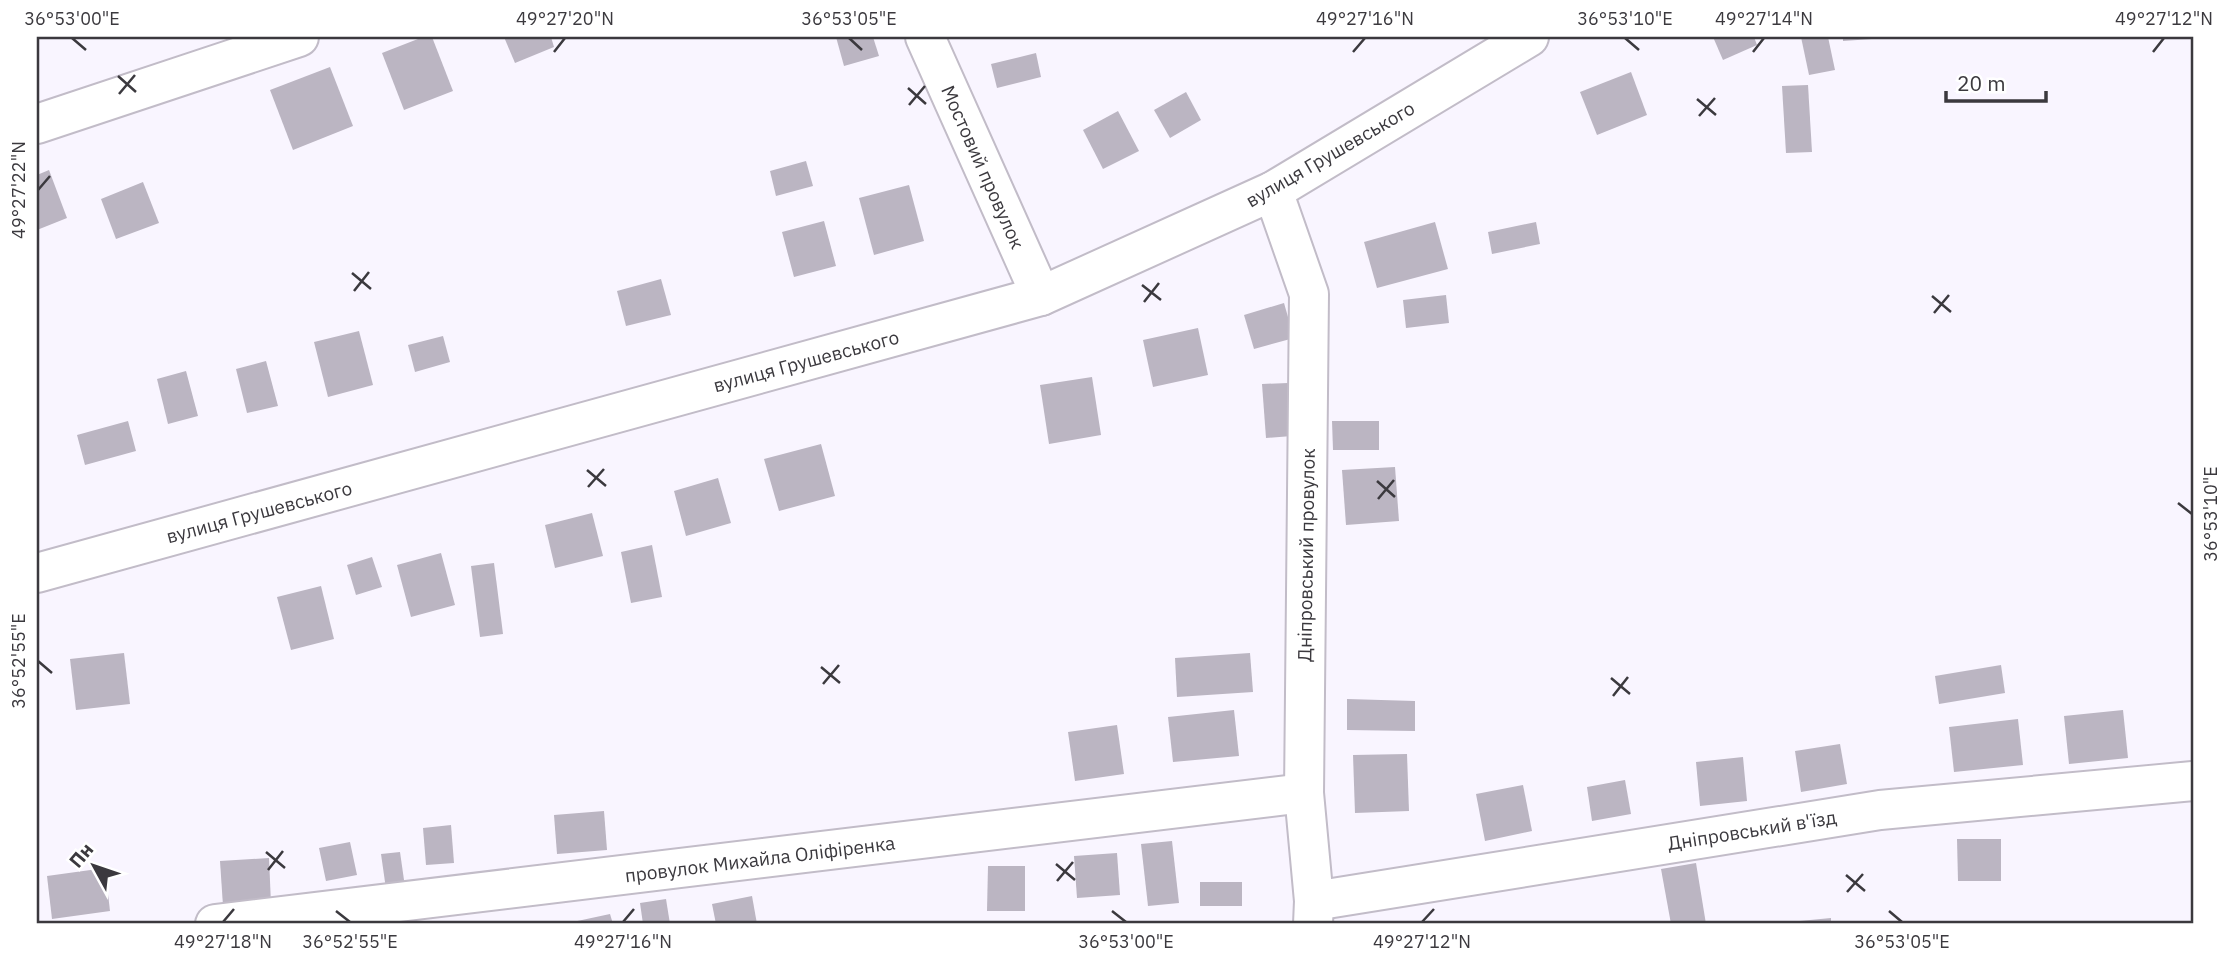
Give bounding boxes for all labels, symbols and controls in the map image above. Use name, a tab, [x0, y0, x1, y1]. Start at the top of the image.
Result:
text: 36°53'00"E	[24, 7, 120, 30]
text: 49°27'20"N	[516, 7, 614, 30]
text: 36°53'05"E	[801, 7, 897, 30]
text: 49°27'16"N	[1316, 7, 1414, 30]
text: 36°53'10"E	[1577, 7, 1673, 30]
text: 49°27'14"N	[1715, 7, 1813, 30]
text: 49°27'12"N	[2115, 7, 2213, 30]
scale bar	[1946, 60, 2046, 104]
text: 20 m	[1957, 69, 2006, 97]
street label: Мостовий провулок	[936, 81, 1030, 253]
street label: вулиця Грушевського	[1241, 96, 1419, 212]
text: 49°27'22"N	[7, 141, 30, 239]
street label: вулиця Грушевського	[711, 325, 901, 397]
street label: Дніпровський провулок	[1292, 448, 1320, 662]
text: 36°53'10"E	[2199, 466, 2222, 562]
street label: вулиця Грушевського	[164, 476, 354, 548]
text: 36°52'55"E	[7, 613, 30, 709]
street label: Дніпровський в'їзд	[1666, 805, 1838, 855]
street label: провулок Михайла Оліфіренка	[623, 831, 897, 887]
north arrow	[60, 832, 130, 902]
text: Пн	[64, 838, 98, 872]
text: 49°27'18"N	[174, 930, 272, 953]
text: 36°52'55"E	[302, 930, 398, 953]
text: 49°27'16"N	[574, 930, 672, 953]
text: 36°53'00"E	[1078, 930, 1174, 953]
text: 49°27'12"N	[1373, 930, 1471, 953]
text: 36°53'05"E	[1854, 930, 1950, 953]

